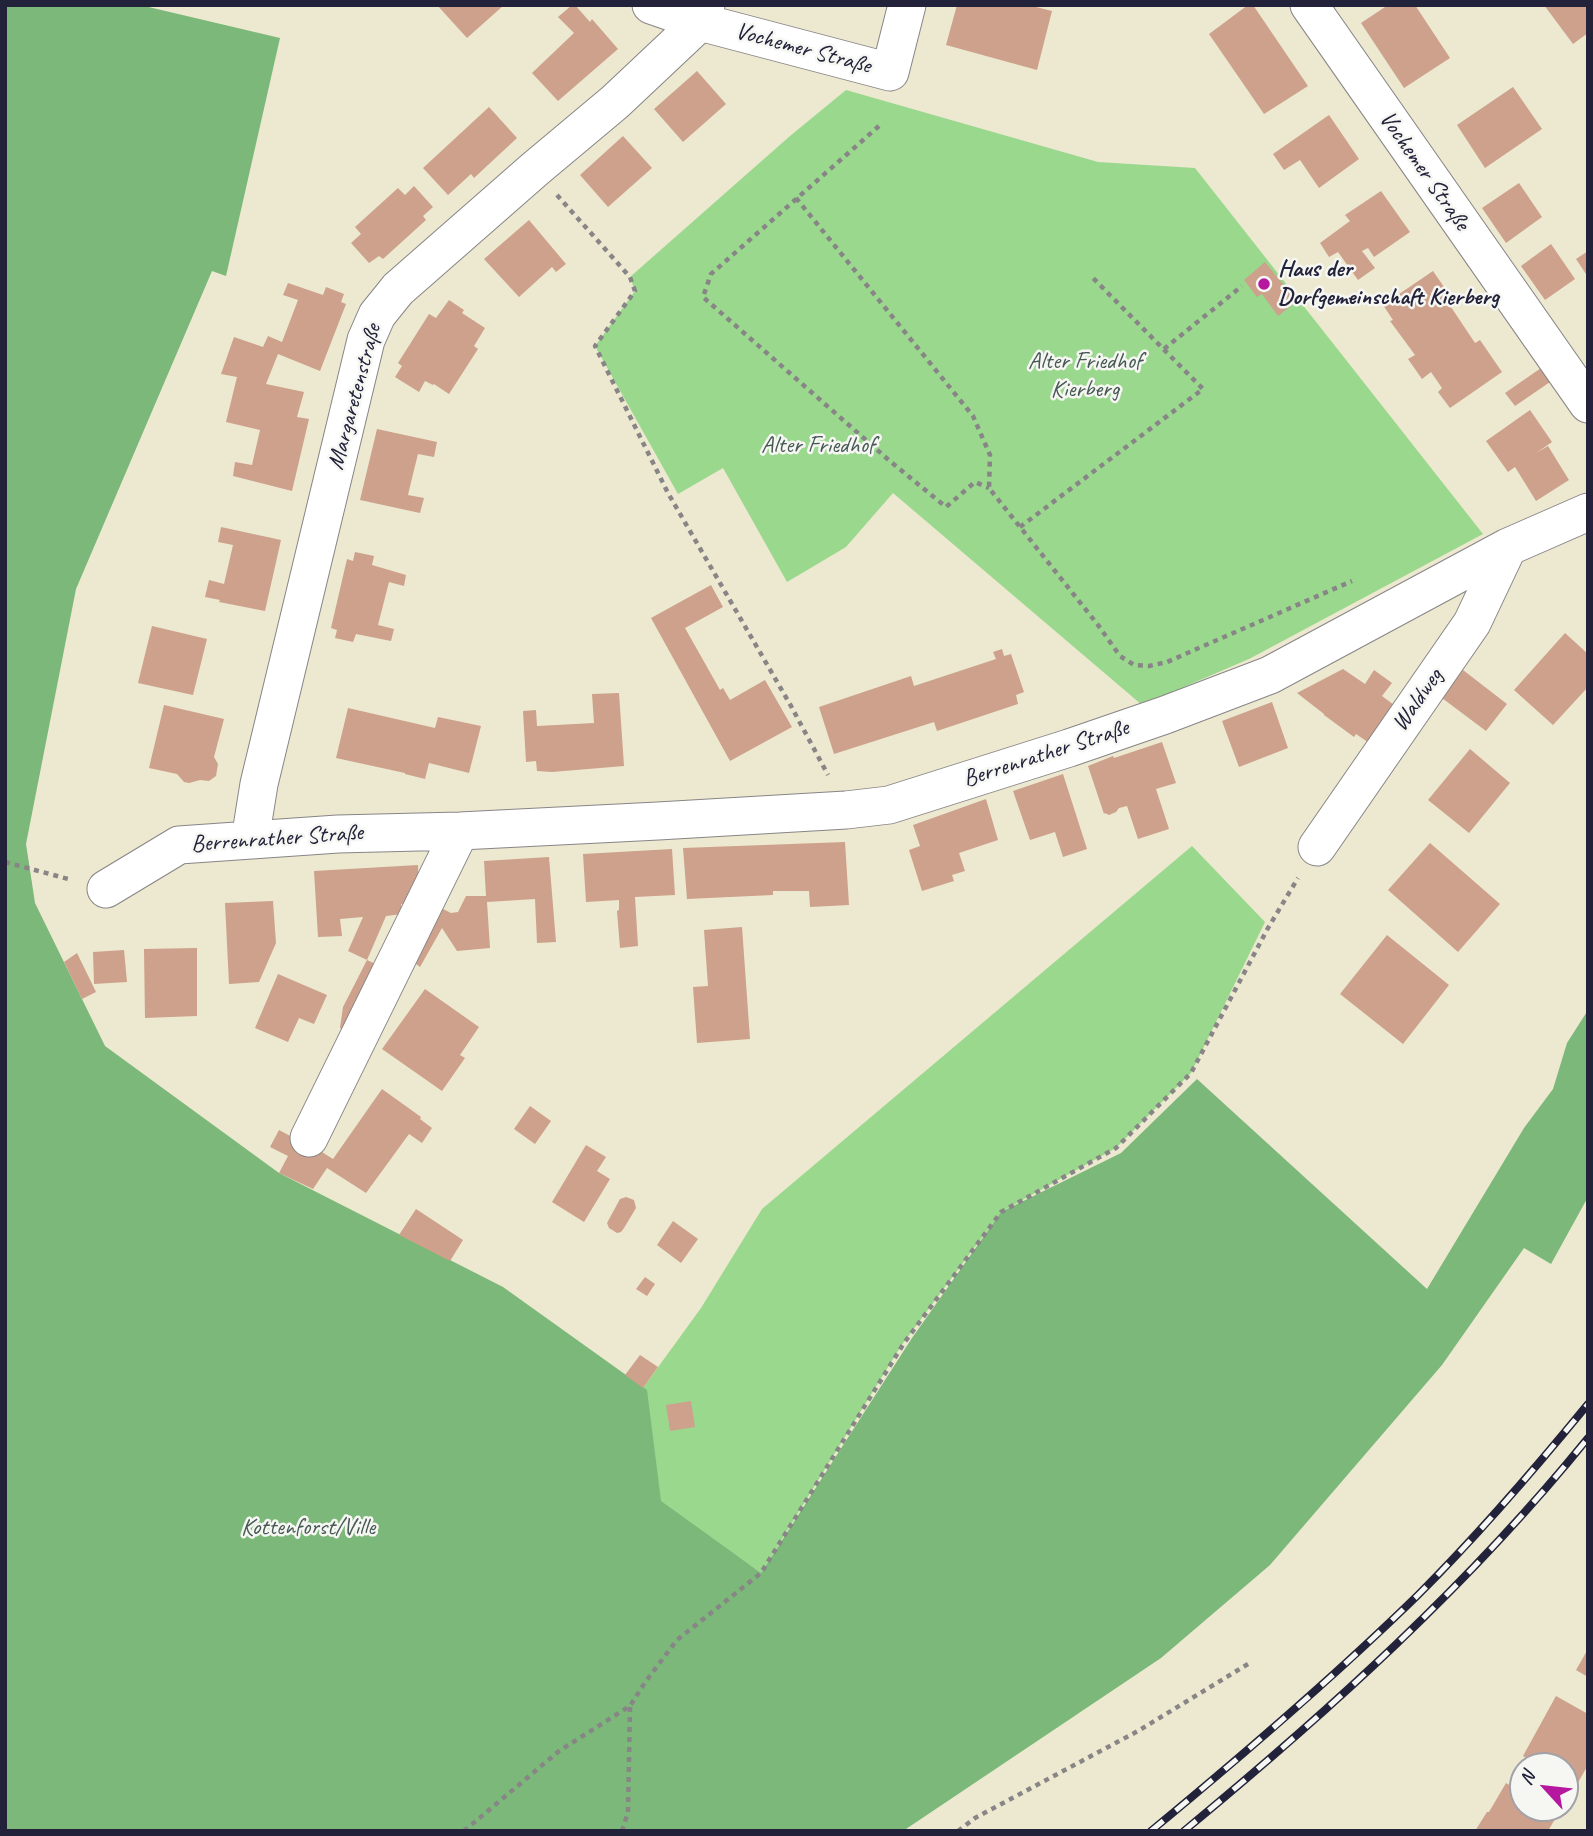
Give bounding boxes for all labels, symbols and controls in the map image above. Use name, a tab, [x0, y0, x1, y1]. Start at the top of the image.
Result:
street label: Vochemer Straße	[732, 17, 874, 81]
street label: Vochemer Straße	[1372, 106, 1476, 236]
place label: Haus der Dorfgemeinschaft Kierberg	[1278, 256, 1499, 312]
marker: Haus der Dorfgemeinschaft Kierberg	[1256, 276, 1272, 292]
street label: Margaretenstraße	[322, 321, 388, 473]
park label: Alter Friedhof Kierberg	[1028, 348, 1142, 404]
park label: Alter Friedhof	[761, 432, 875, 460]
street label: Waldweg	[1386, 663, 1450, 737]
street label: Berrenrather Straße	[960, 714, 1132, 794]
street label: Berrenrather Straße	[190, 819, 364, 859]
park label: Kottenforst/Ville	[241, 1514, 375, 1542]
north arrow	[1509, 1752, 1579, 1822]
text: N	[1514, 1768, 1540, 1789]

